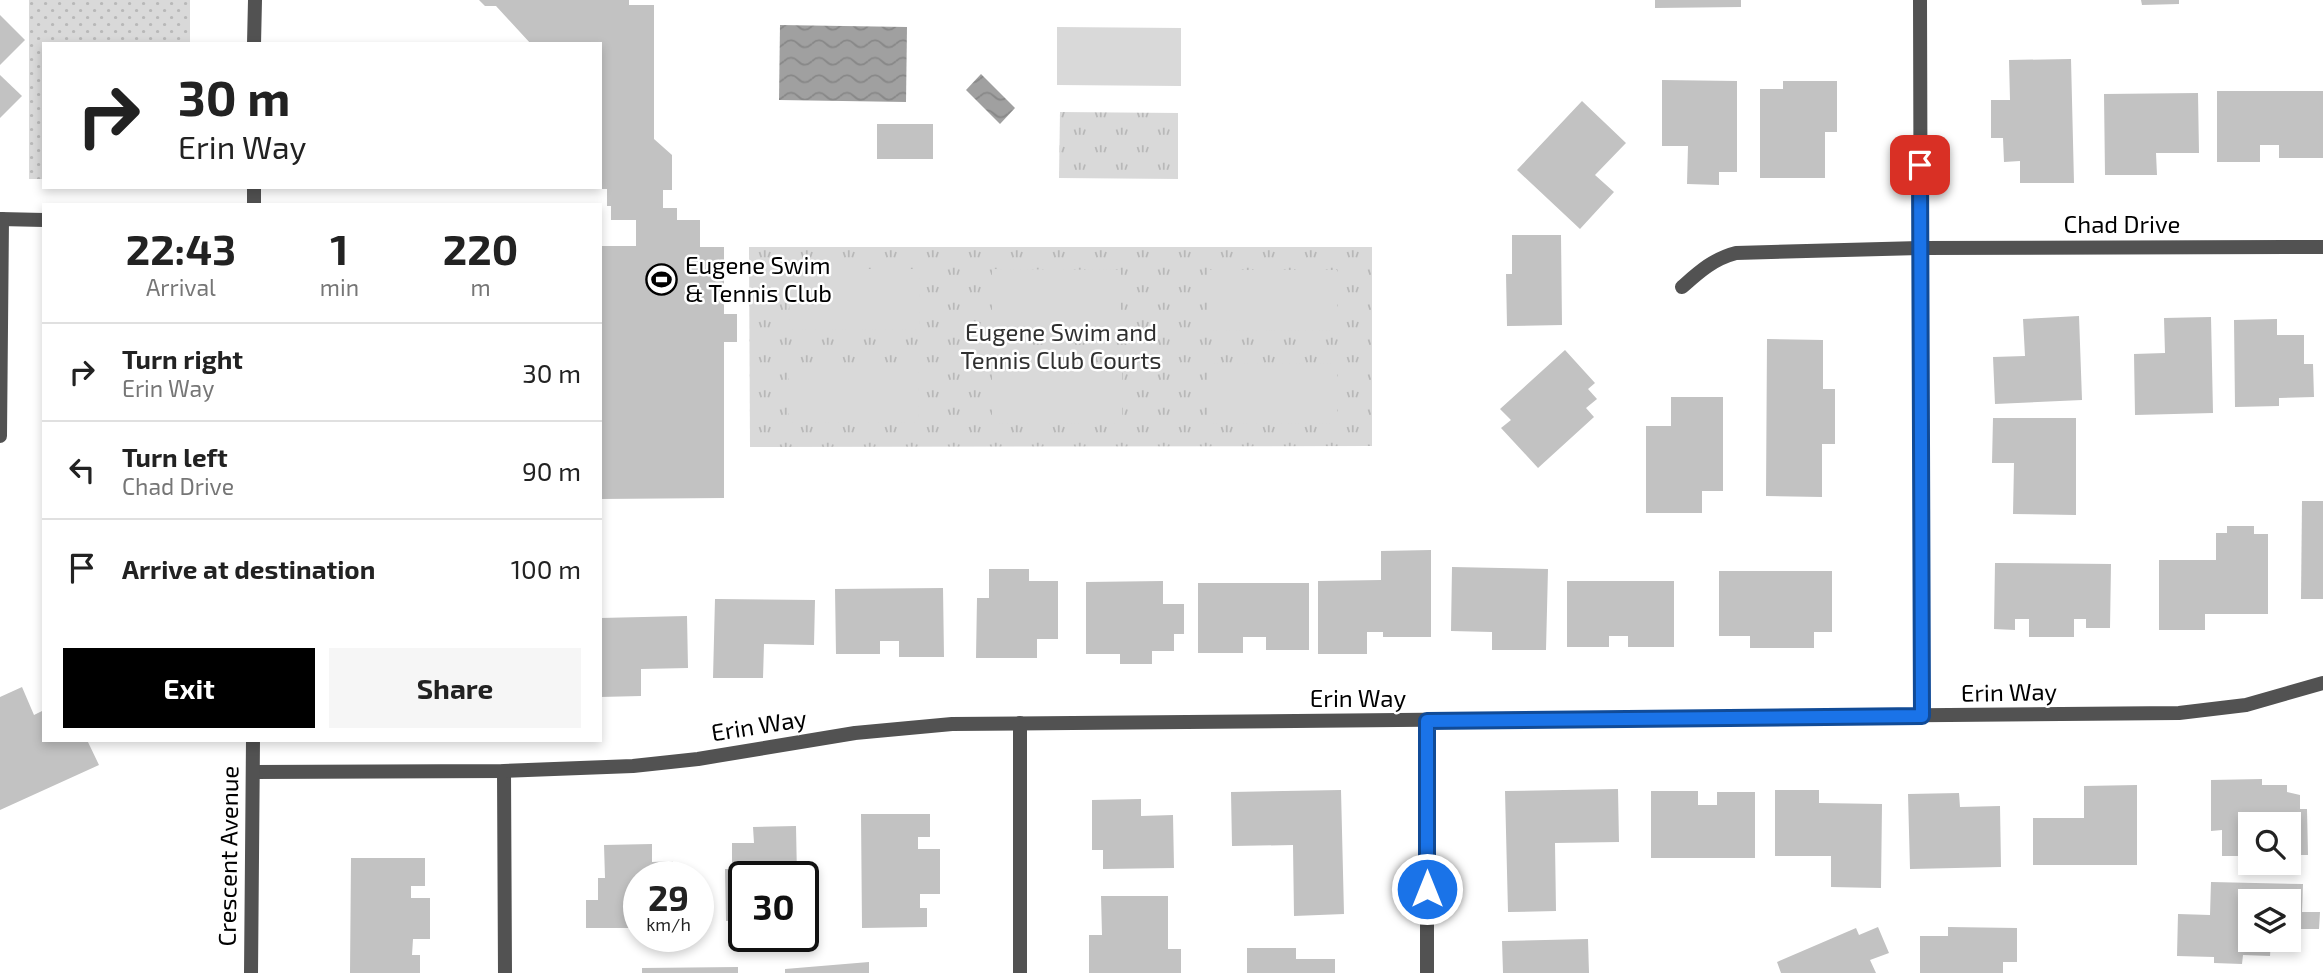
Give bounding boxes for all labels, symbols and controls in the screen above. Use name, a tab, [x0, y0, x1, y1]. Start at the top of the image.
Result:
text: 30 m	[178, 67, 290, 126]
icon: right	[63, 70, 154, 161]
text: Erin Way	[178, 127, 306, 165]
pin	[1890, 135, 1950, 195]
icon: arrive	[1901, 146, 1939, 184]
street label: Chad Drive	[2064, 209, 2180, 238]
text: 22:43	[126, 223, 236, 273]
text: 1	[330, 223, 348, 273]
text: 220	[443, 223, 518, 273]
place label: Eugene Swim & Tennis Club	[685, 250, 832, 307]
sports icon: Eugene Swim & Tennis Club	[645, 263, 679, 297]
text: Arrival	[146, 273, 216, 301]
text: min	[320, 273, 359, 301]
text: m	[470, 273, 491, 301]
park label: Eugene Swim and Tennis Club Courts	[961, 317, 1162, 374]
text: Turn right	[122, 343, 243, 374]
icon: right	[63, 353, 101, 391]
text: 30 m	[522, 357, 581, 388]
text: Erin Way	[122, 374, 214, 402]
text: Turn left	[122, 441, 228, 472]
icon: left	[63, 451, 101, 489]
text: 90 m	[522, 455, 581, 486]
text: Chad Drive	[122, 472, 234, 500]
icon: arrive	[63, 549, 101, 587]
text: Arrive at destination	[122, 553, 375, 584]
text: 100 m	[511, 553, 581, 584]
button: Exit	[63, 648, 315, 728]
button: Share	[329, 648, 581, 728]
street label: Erin Way	[1961, 676, 2058, 707]
street label: Erin Way	[1310, 683, 1406, 712]
street label: Erin Way	[709, 703, 809, 746]
street label: Crescent Avenue	[211, 765, 244, 947]
map controls	[2238, 812, 2301, 952]
button: search	[2238, 812, 2301, 875]
position arrow	[1390, 852, 1464, 926]
speed limit sign: 30	[728, 861, 819, 952]
text: 29	[648, 876, 689, 918]
button: layers	[2238, 889, 2301, 952]
text: km/h	[646, 913, 691, 935]

